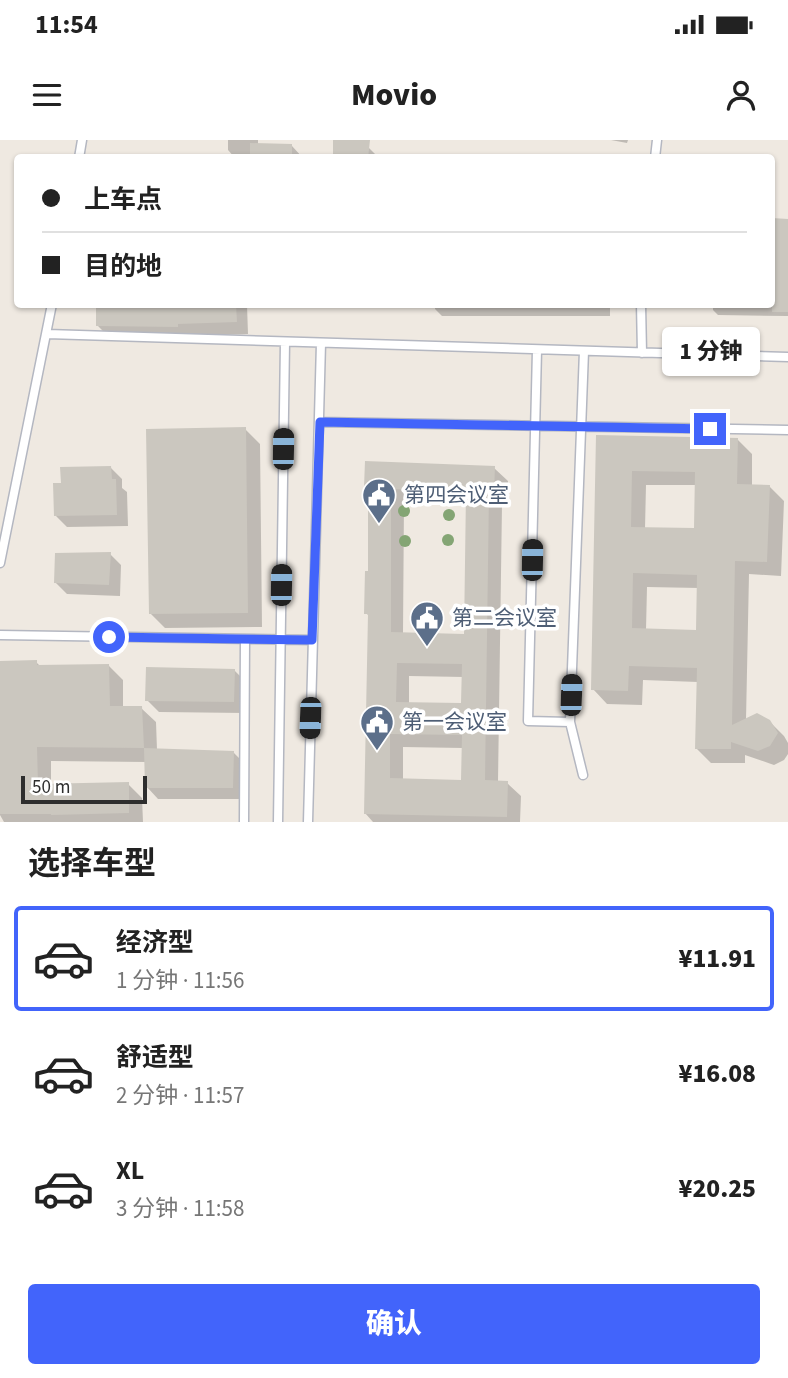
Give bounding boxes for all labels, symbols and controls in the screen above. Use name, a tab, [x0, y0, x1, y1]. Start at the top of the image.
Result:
text: 11:54	[35, 6, 98, 43]
text: Movio	[351, 72, 437, 118]
icon: menu	[28, 76, 66, 114]
icon: person	[722, 76, 760, 114]
text: 上车点	[84, 181, 162, 218]
text: 目的地	[84, 248, 162, 285]
callout: 1 分钟	[661, 328, 759, 376]
text: 1 分钟	[680, 335, 742, 368]
route end	[694, 413, 726, 445]
car	[273, 428, 294, 470]
public building icon: 第四会议室	[360, 476, 398, 525]
place label: 第四会议室	[404, 480, 509, 510]
car	[522, 539, 543, 581]
car	[271, 564, 292, 606]
public building icon: 第二会议室	[408, 599, 446, 648]
place label: 第二会议室	[452, 603, 557, 633]
route start	[93, 621, 125, 653]
car	[560, 674, 583, 716]
car	[299, 697, 322, 739]
public building icon: 第一会议室	[358, 703, 396, 752]
place label: 第一会议室	[402, 707, 507, 737]
scale bar	[21, 772, 147, 804]
text: 50 m	[32, 774, 70, 801]
text: 选择车型	[28, 841, 156, 887]
text: 经济型	[116, 924, 194, 961]
icon: car	[32, 927, 95, 990]
text: ¥11.91	[679, 940, 756, 977]
text: 1 分钟 · 11:56	[116, 964, 244, 997]
text: 舒适型	[116, 1039, 194, 1076]
icon: car	[32, 1042, 95, 1105]
text: ¥16.08	[679, 1055, 756, 1092]
text: 2 分钟 · 11:57	[116, 1079, 244, 1112]
text: XL	[116, 1152, 144, 1189]
icon: car	[32, 1157, 95, 1220]
text: ¥20.25	[679, 1170, 756, 1207]
text: 3 分钟 · 11:58	[116, 1192, 244, 1225]
button: 确认	[28, 1284, 760, 1364]

